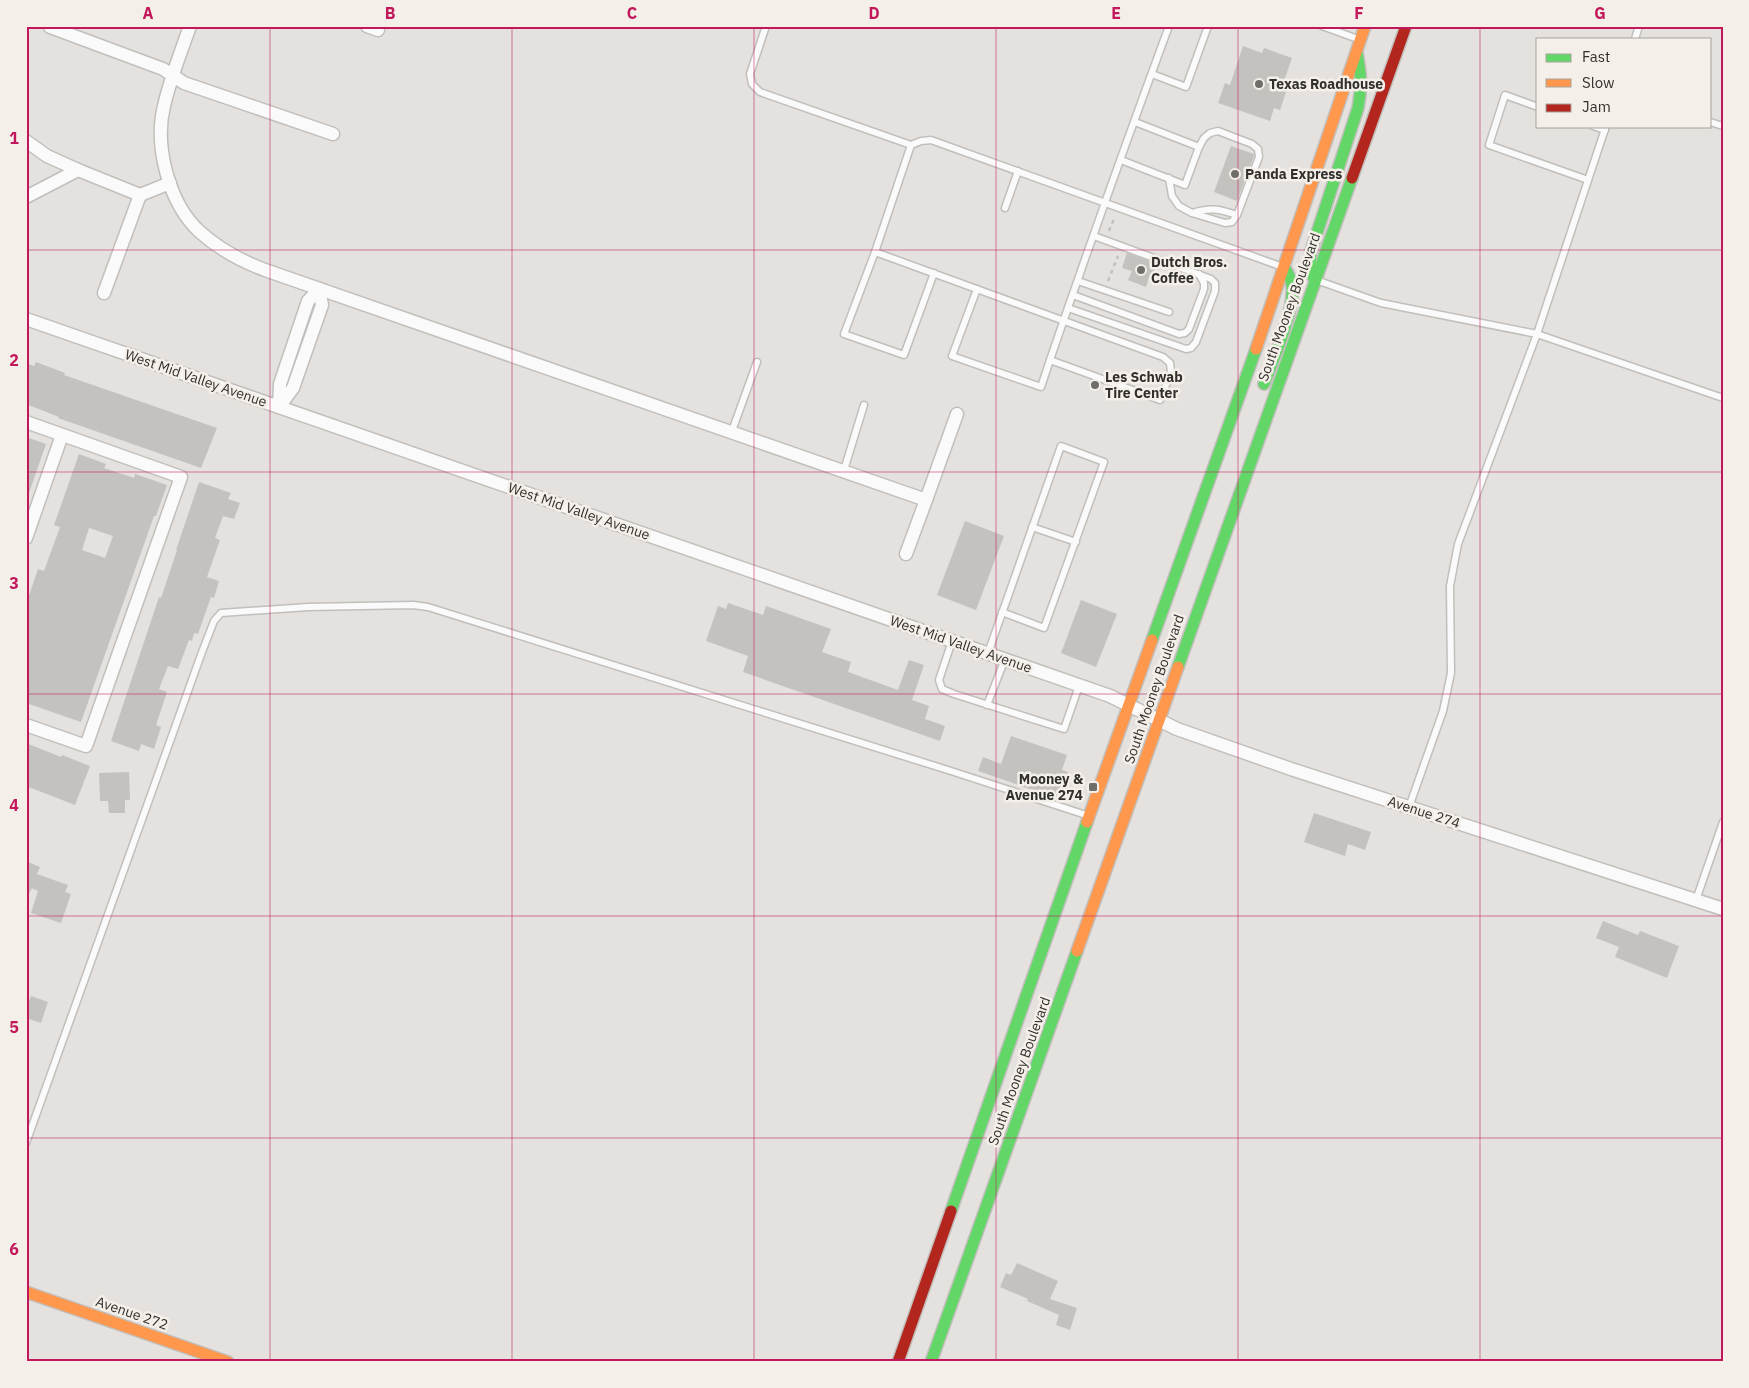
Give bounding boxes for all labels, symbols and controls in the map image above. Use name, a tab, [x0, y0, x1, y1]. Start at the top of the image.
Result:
text: A	[143, 3, 154, 23]
text: B	[385, 3, 396, 23]
text: C	[627, 3, 637, 23]
text: D	[868, 3, 880, 23]
text: E	[1111, 3, 1121, 23]
text: F	[1354, 3, 1364, 23]
text: G	[1594, 3, 1606, 23]
legend	[1536, 38, 1712, 128]
text: Fast	[1582, 47, 1610, 66]
text: Slow	[1582, 73, 1615, 92]
place label: Texas Roadhouse	[1269, 75, 1383, 93]
marker: Texas Roadhouse	[1253, 78, 1265, 90]
text: Jam	[1582, 97, 1611, 116]
text: 1	[9, 128, 19, 148]
place label: Panda Express	[1245, 165, 1342, 183]
marker: Panda Express	[1229, 168, 1241, 180]
street label: South Mooney Boulevard	[1254, 230, 1324, 384]
place label: Dutch Bros. Coffee	[1151, 253, 1227, 287]
marker: Dutch Bros. Coffee	[1135, 264, 1147, 276]
street label: West Mid Valley Avenue	[123, 345, 270, 411]
text: 2	[9, 350, 19, 370]
place label: Les Schwab Tire Center	[1105, 368, 1183, 402]
marker: Les Schwab Tire Center	[1089, 379, 1101, 391]
street label: West Mid Valley Avenue	[506, 478, 653, 544]
text: 3	[9, 573, 19, 593]
street label: West Mid Valley Avenue	[888, 611, 1035, 677]
street label: South Mooney Boulevard	[1120, 612, 1188, 766]
place label: Mooney & Avenue 274	[1005, 770, 1084, 804]
marker: Mooney & Avenue 274	[1087, 781, 1099, 793]
street label: Avenue 274	[1385, 792, 1463, 832]
text: 4	[9, 795, 19, 815]
street label: South Mooney Boulevard	[984, 994, 1054, 1148]
text: 5	[9, 1017, 19, 1037]
text: 6	[9, 1239, 19, 1259]
street label: Avenue 272	[93, 1292, 171, 1334]

